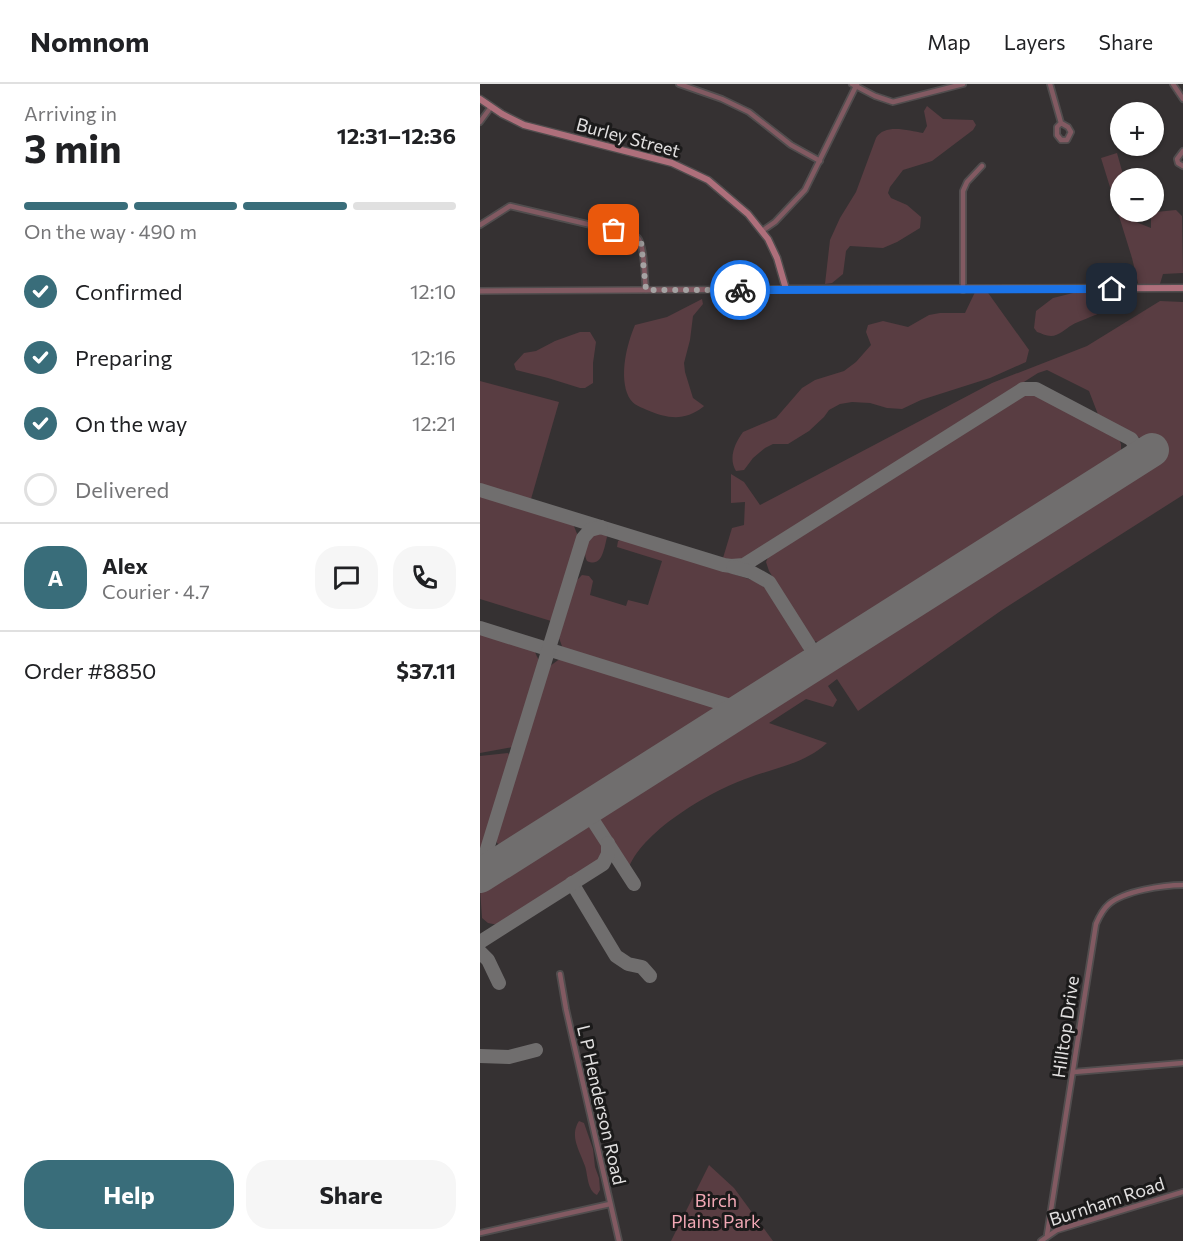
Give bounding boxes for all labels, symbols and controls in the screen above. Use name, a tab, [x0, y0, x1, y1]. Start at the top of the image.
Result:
text: Nomnom	[30, 24, 150, 58]
text: Map	[927, 29, 971, 54]
text: Layers	[1004, 29, 1066, 54]
text: Share	[1099, 29, 1153, 54]
text: Arriving in	[24, 101, 117, 125]
map controls	[1110, 102, 1164, 222]
button: +	[1110, 102, 1164, 156]
street label: Burley Street	[574, 113, 682, 161]
text: 12:31–12:36	[337, 122, 456, 149]
text: 3 min	[24, 123, 122, 171]
button: −	[1110, 168, 1164, 222]
pin	[588, 204, 639, 255]
icon: bag	[597, 213, 630, 246]
text: On the way · 490 m	[24, 219, 197, 243]
courier	[710, 260, 770, 320]
pin	[1086, 263, 1137, 314]
icon: home	[1095, 272, 1128, 305]
icon: bike	[724, 274, 757, 307]
icon: check	[24, 275, 57, 308]
text: Confirmed	[75, 278, 182, 305]
text: 12:10	[410, 279, 456, 303]
icon: check	[24, 341, 57, 374]
text: Preparing	[75, 344, 172, 371]
text: 12:16	[411, 345, 456, 369]
icon: check	[24, 407, 57, 440]
text: On the way	[75, 410, 187, 437]
text: 12:21	[412, 411, 456, 435]
text: Delivered	[75, 476, 169, 503]
button: chat	[315, 546, 378, 609]
button: phone	[393, 546, 456, 609]
text: Alex	[102, 552, 148, 579]
text: A	[48, 564, 63, 591]
text: Courier · 4.7	[102, 579, 210, 603]
text: Order #8850	[24, 657, 156, 684]
text: $37.11	[396, 657, 456, 684]
street label: Hilltop Drive	[1047, 974, 1083, 1079]
street label: L P Henderson Road	[573, 1023, 631, 1187]
button: Help	[24, 1160, 234, 1229]
button: Share	[246, 1160, 456, 1229]
street label: Burnham Road	[1046, 1172, 1167, 1230]
park label: Birch Plains Park	[671, 1189, 761, 1232]

